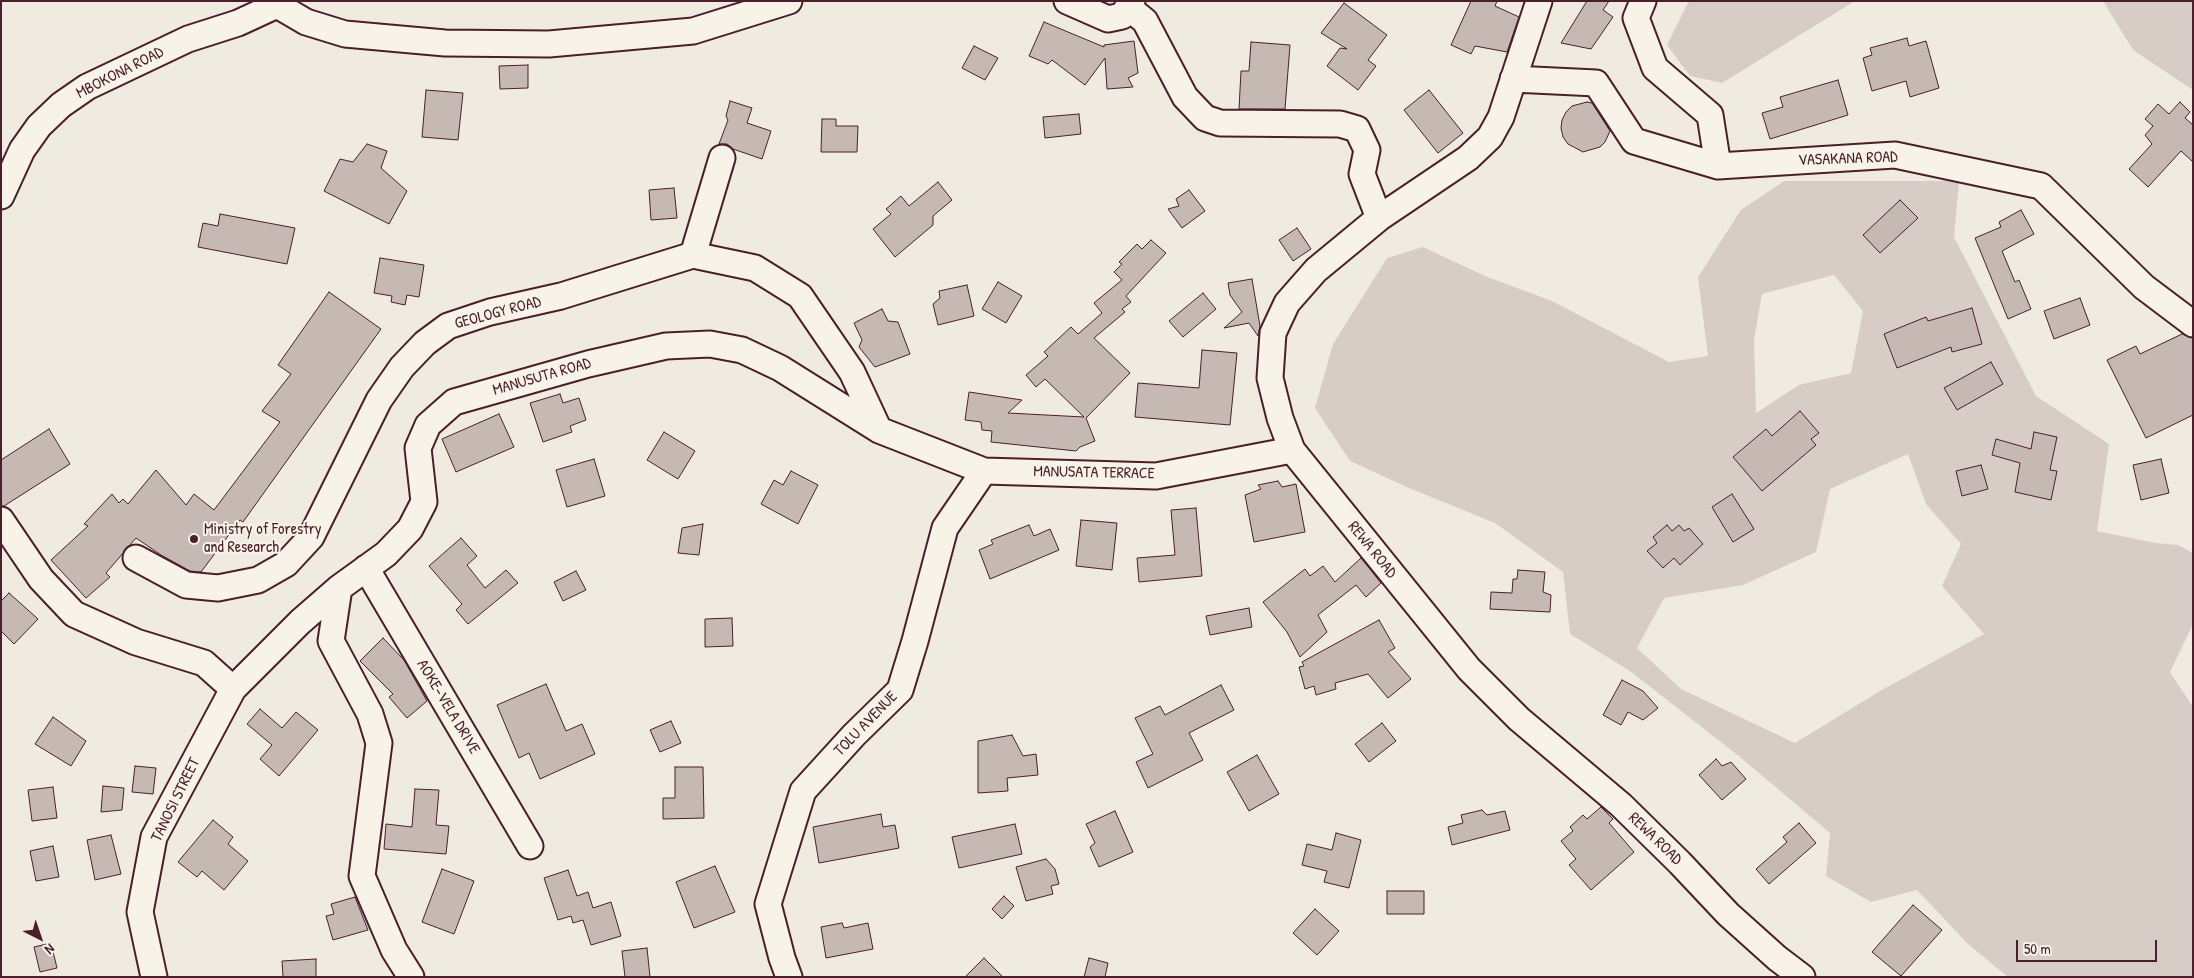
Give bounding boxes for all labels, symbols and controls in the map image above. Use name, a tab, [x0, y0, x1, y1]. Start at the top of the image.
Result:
street label: MBOKONA ROAD	[73, 43, 167, 103]
street label: VASAKANA ROAD	[1798, 148, 1898, 170]
street label: GEOLOGY ROAD	[453, 292, 543, 334]
street label: MANUSUTA ROAD	[491, 354, 593, 400]
street label: MANUSATA TERRACE	[1033, 462, 1155, 484]
street label: REWA ROAD	[1343, 518, 1401, 582]
place label: Ministry of Forestry and Research	[204, 520, 322, 558]
marker: Ministry of Forestry and Research	[188, 533, 200, 545]
street label: AOKE-VELA DRIVE	[412, 656, 484, 758]
street label: TOLU AVENUE	[830, 687, 902, 761]
street label: TANOSI STREET	[147, 755, 205, 845]
street label: REWA ROAD	[1624, 809, 1686, 869]
north arrow	[15, 913, 65, 963]
scale bar	[2019, 930, 2160, 962]
text: 50 m	[2024, 938, 2051, 959]
text: N	[41, 940, 59, 959]

